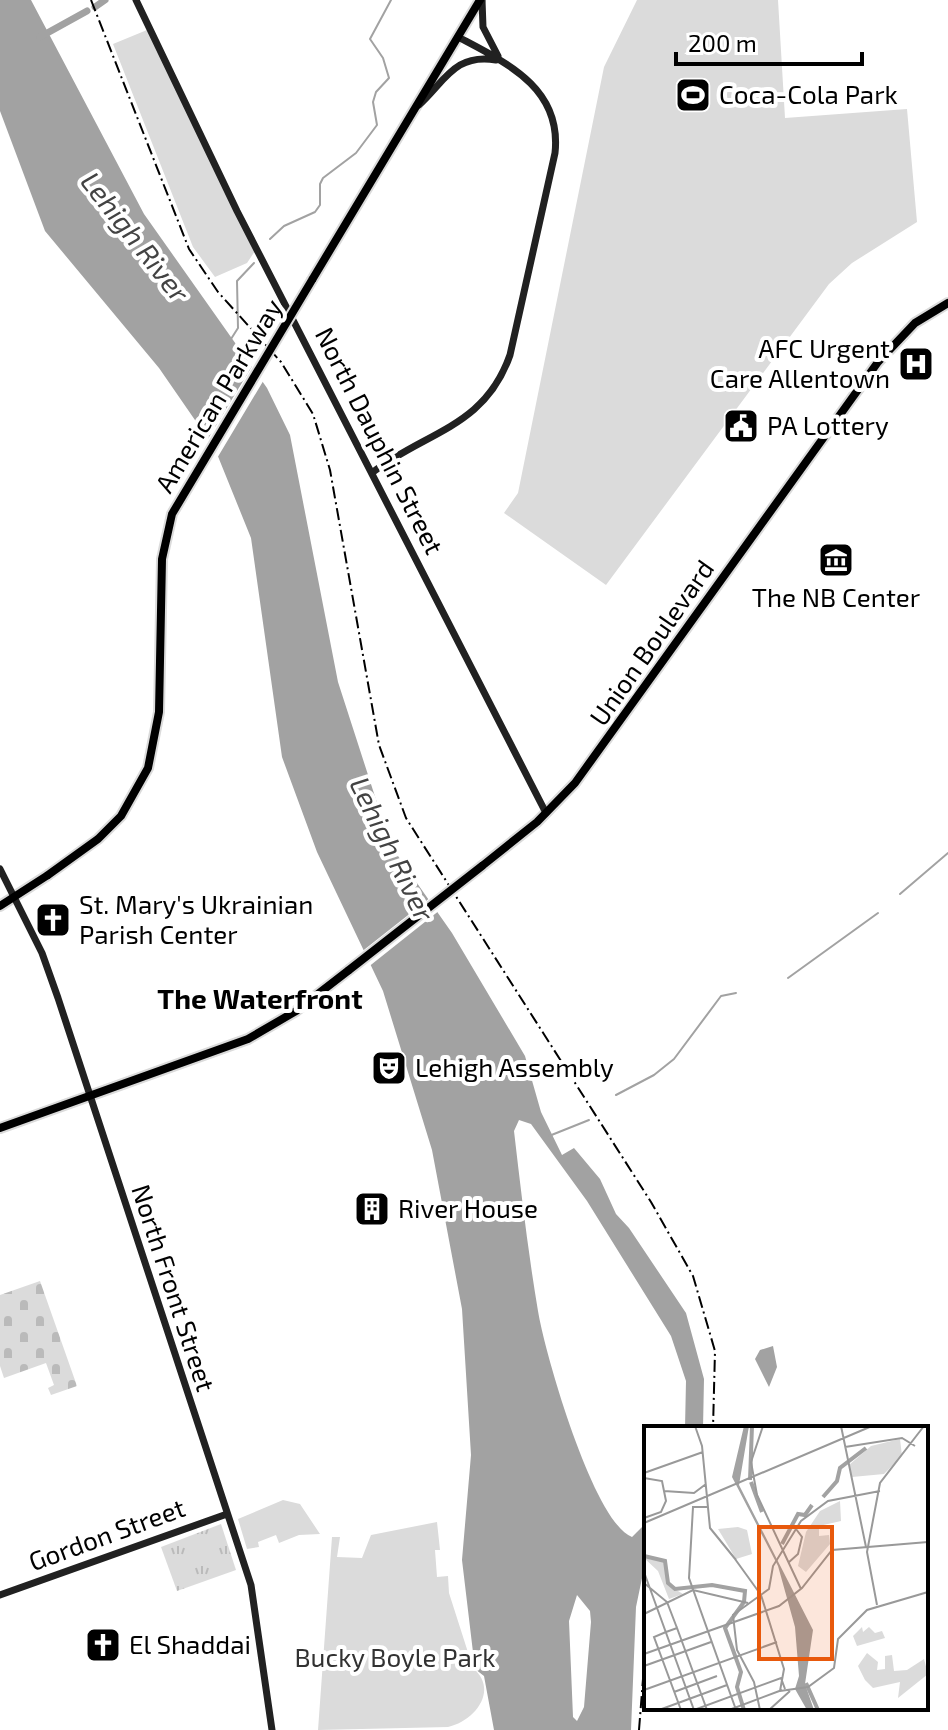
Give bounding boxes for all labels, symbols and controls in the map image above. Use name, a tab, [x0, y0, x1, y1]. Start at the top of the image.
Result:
scale bar	[676, 16, 862, 66]
text: 200 m	[688, 28, 757, 57]
sports icon: Coca-Cola Park	[674, 76, 712, 114]
place label: Coca-Cola Park	[719, 78, 898, 109]
water label: Lehigh River	[74, 164, 198, 309]
street label: American Parkway	[148, 293, 288, 498]
street label: North Dauphin Street	[310, 322, 451, 559]
place label: AFC Urgent Care Allentown	[710, 332, 890, 393]
hospital icon: AFC Urgent Care Allentown	[897, 345, 935, 383]
public building icon: PA Lottery	[722, 407, 760, 445]
place label: PA Lottery	[767, 409, 889, 440]
museum icon: The NB Center	[817, 541, 855, 579]
street label: Union Boulevard	[582, 553, 719, 731]
place label: The NB Center	[752, 581, 920, 612]
water label: Lehigh River	[343, 771, 443, 927]
place label: St. Mary's Ukrainian Parish Center	[79, 888, 313, 949]
church icon: St. Mary's Ukrainian Parish Center	[34, 901, 72, 939]
district label: The Waterfront	[157, 981, 363, 1015]
theatre icon: Lehigh Assembly	[370, 1049, 408, 1087]
place label: Lehigh Assembly	[415, 1051, 614, 1082]
street label: North Front Street	[126, 1180, 223, 1395]
building icon: River House	[353, 1190, 391, 1228]
place label: River House	[398, 1192, 538, 1223]
inset map	[644, 1426, 928, 1710]
street label: Gordon Street	[24, 1491, 189, 1576]
church icon: El Shaddai	[84, 1626, 122, 1664]
place label: El Shaddai	[129, 1628, 251, 1659]
park label: Bucky Boyle Park	[294, 1641, 496, 1672]

